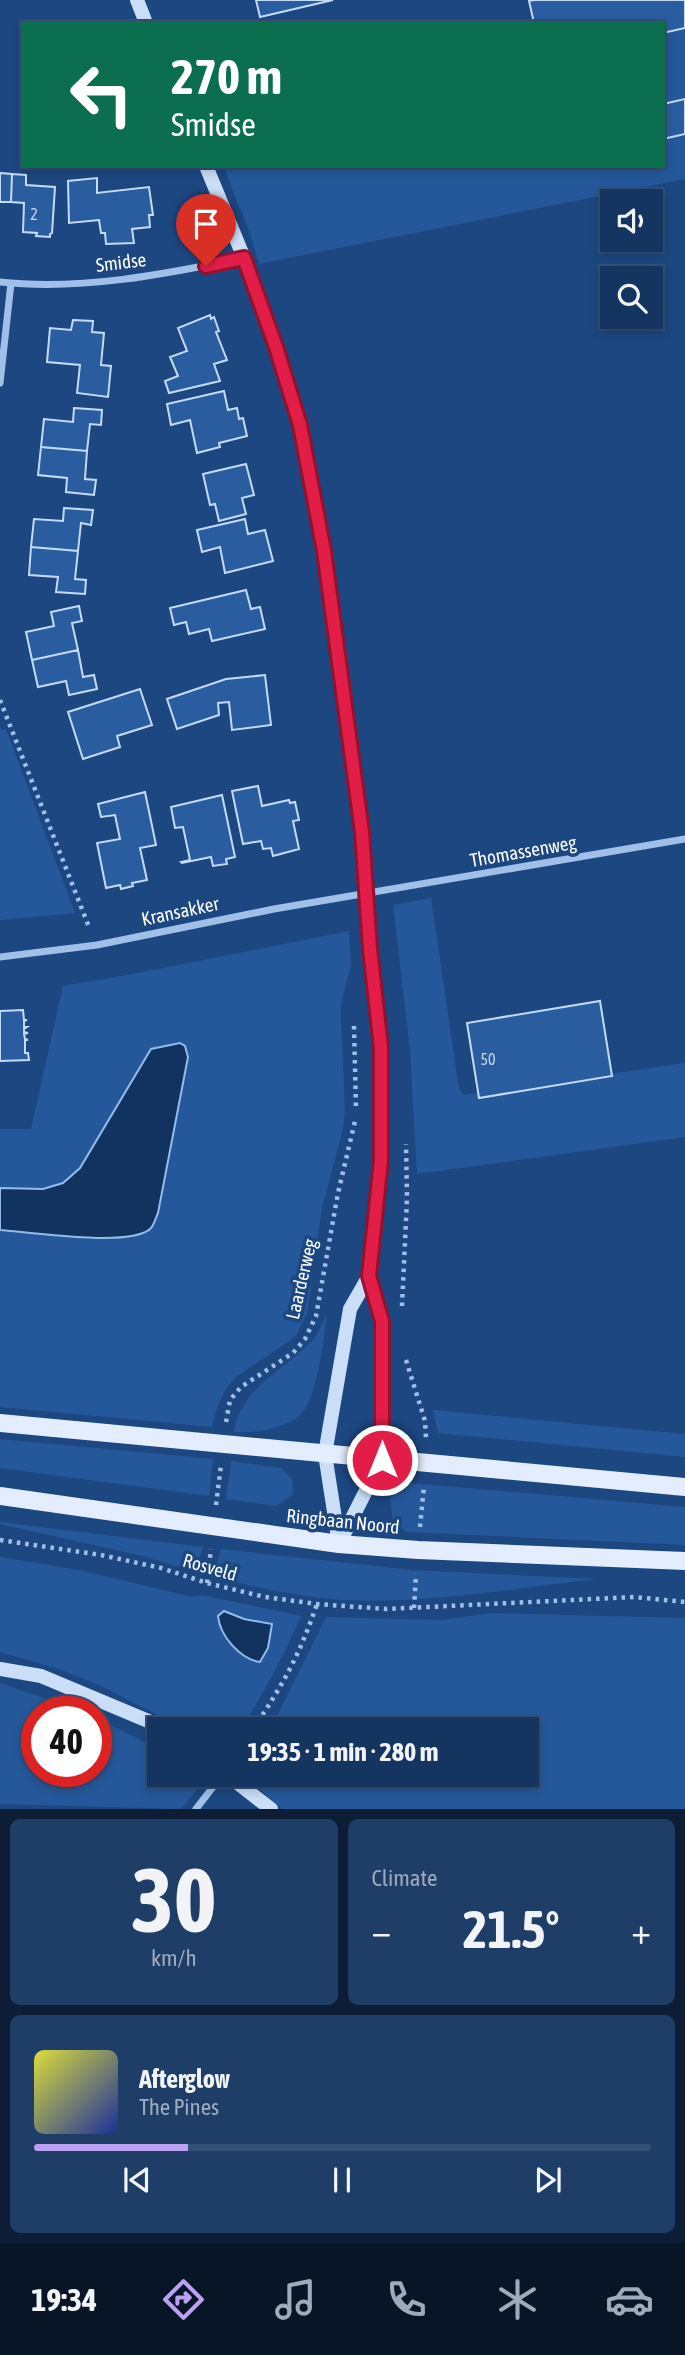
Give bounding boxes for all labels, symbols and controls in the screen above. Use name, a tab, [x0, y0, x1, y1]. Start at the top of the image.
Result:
text: 270 m	[171, 48, 282, 104]
icon: left	[56, 49, 147, 140]
text: Smidse	[171, 106, 256, 143]
map controls	[600, 189, 663, 329]
button: sound	[600, 189, 663, 252]
pin	[176, 194, 236, 266]
house number: 2	[30, 205, 38, 223]
icon: arrive	[187, 205, 225, 243]
street label: Smidse	[95, 248, 147, 276]
button: search	[600, 266, 663, 329]
street label: Thomassenweg	[468, 831, 579, 871]
street label: Kransakker	[139, 892, 221, 930]
house number: 50	[480, 1050, 496, 1068]
street label: Laarderweg	[281, 1236, 321, 1321]
position arrow	[345, 1423, 419, 1497]
street label: Ringbaan Noord	[285, 1504, 401, 1538]
street label: Rosveld	[180, 1549, 240, 1585]
speed limit sign: 40	[21, 1696, 112, 1787]
text: 19:35 · 1 min · 280 m	[248, 1737, 438, 1767]
text: 30	[131, 1847, 217, 1951]
text: Climate	[372, 1865, 437, 1891]
text: 21.5°	[463, 1899, 560, 1959]
text: −	[372, 1909, 391, 1952]
text: +	[631, 1909, 651, 1952]
text: km/h	[151, 1945, 197, 1971]
text: Afterglow	[139, 2064, 230, 2094]
text: The Pines	[139, 2094, 219, 2120]
icon: previous	[118, 2161, 156, 2199]
icon: pause	[323, 2161, 361, 2199]
icon: next	[529, 2161, 567, 2199]
icon: directions	[159, 2275, 208, 2324]
icon: music	[271, 2275, 320, 2324]
icon: phone	[382, 2275, 431, 2324]
icon: climate	[493, 2275, 542, 2324]
icon: car	[605, 2275, 654, 2324]
text: 19:34	[31, 2281, 97, 2318]

